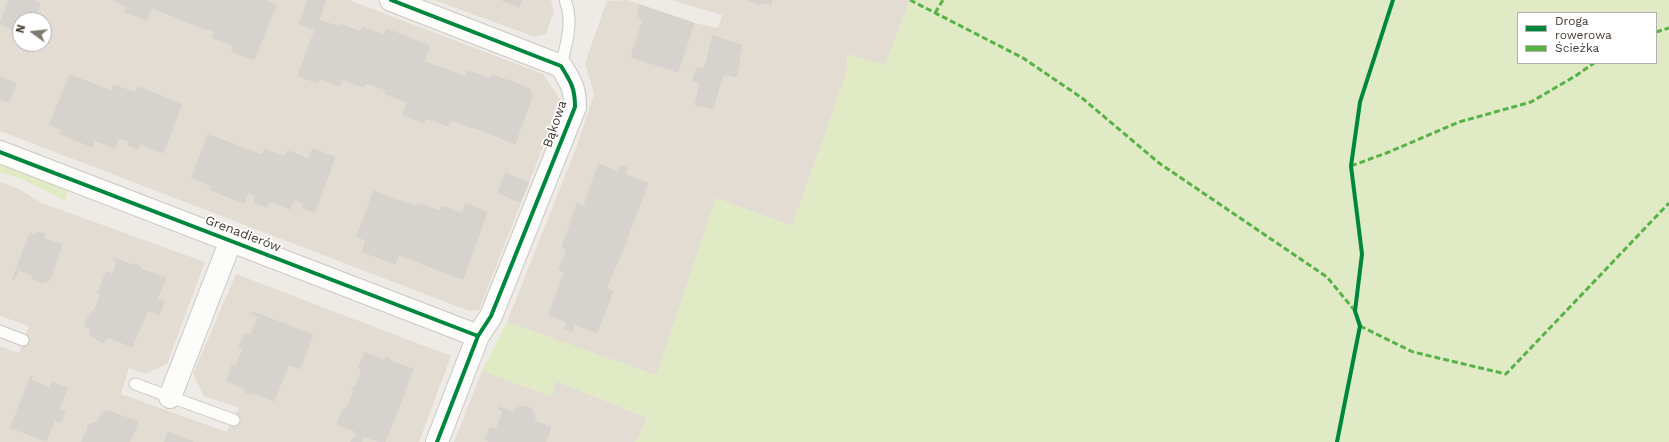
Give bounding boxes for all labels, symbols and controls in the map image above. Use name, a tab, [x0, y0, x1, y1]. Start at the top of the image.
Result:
north arrow	[12, 12, 52, 52]
legend	[1517, 12, 1657, 64]
text: Droga rowerowa	[1555, 14, 1612, 42]
text: N	[14, 23, 28, 35]
text: Ścieżka	[1555, 41, 1599, 55]
street label: Bąkowa	[540, 98, 570, 150]
street label: Grenadierów	[203, 212, 283, 256]

